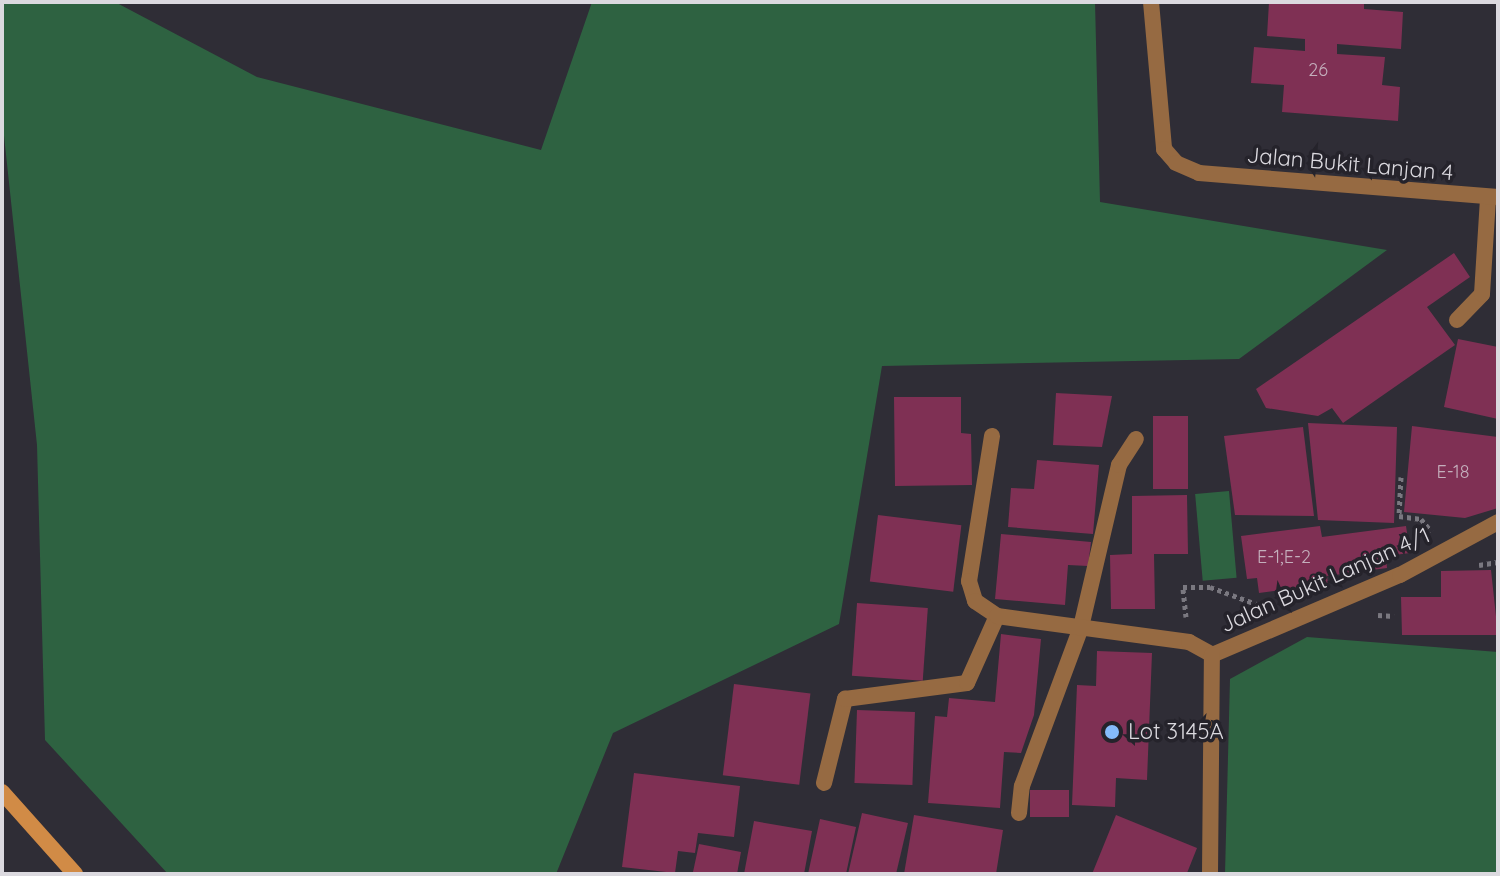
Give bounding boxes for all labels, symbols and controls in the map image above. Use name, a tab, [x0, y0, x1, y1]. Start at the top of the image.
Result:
house number: 26	[1308, 59, 1328, 81]
street label: Jalan Bukit Lanjan 4	[1246, 142, 1454, 186]
house number: E-18	[1437, 461, 1469, 483]
street label: Jalan Bukit Lanjan 4/1	[1216, 522, 1434, 638]
house number: E-1;E-2	[1257, 546, 1311, 568]
place label: Lot 3145A	[1128, 719, 1224, 745]
marker: Lot 3145A	[1103, 723, 1121, 741]

